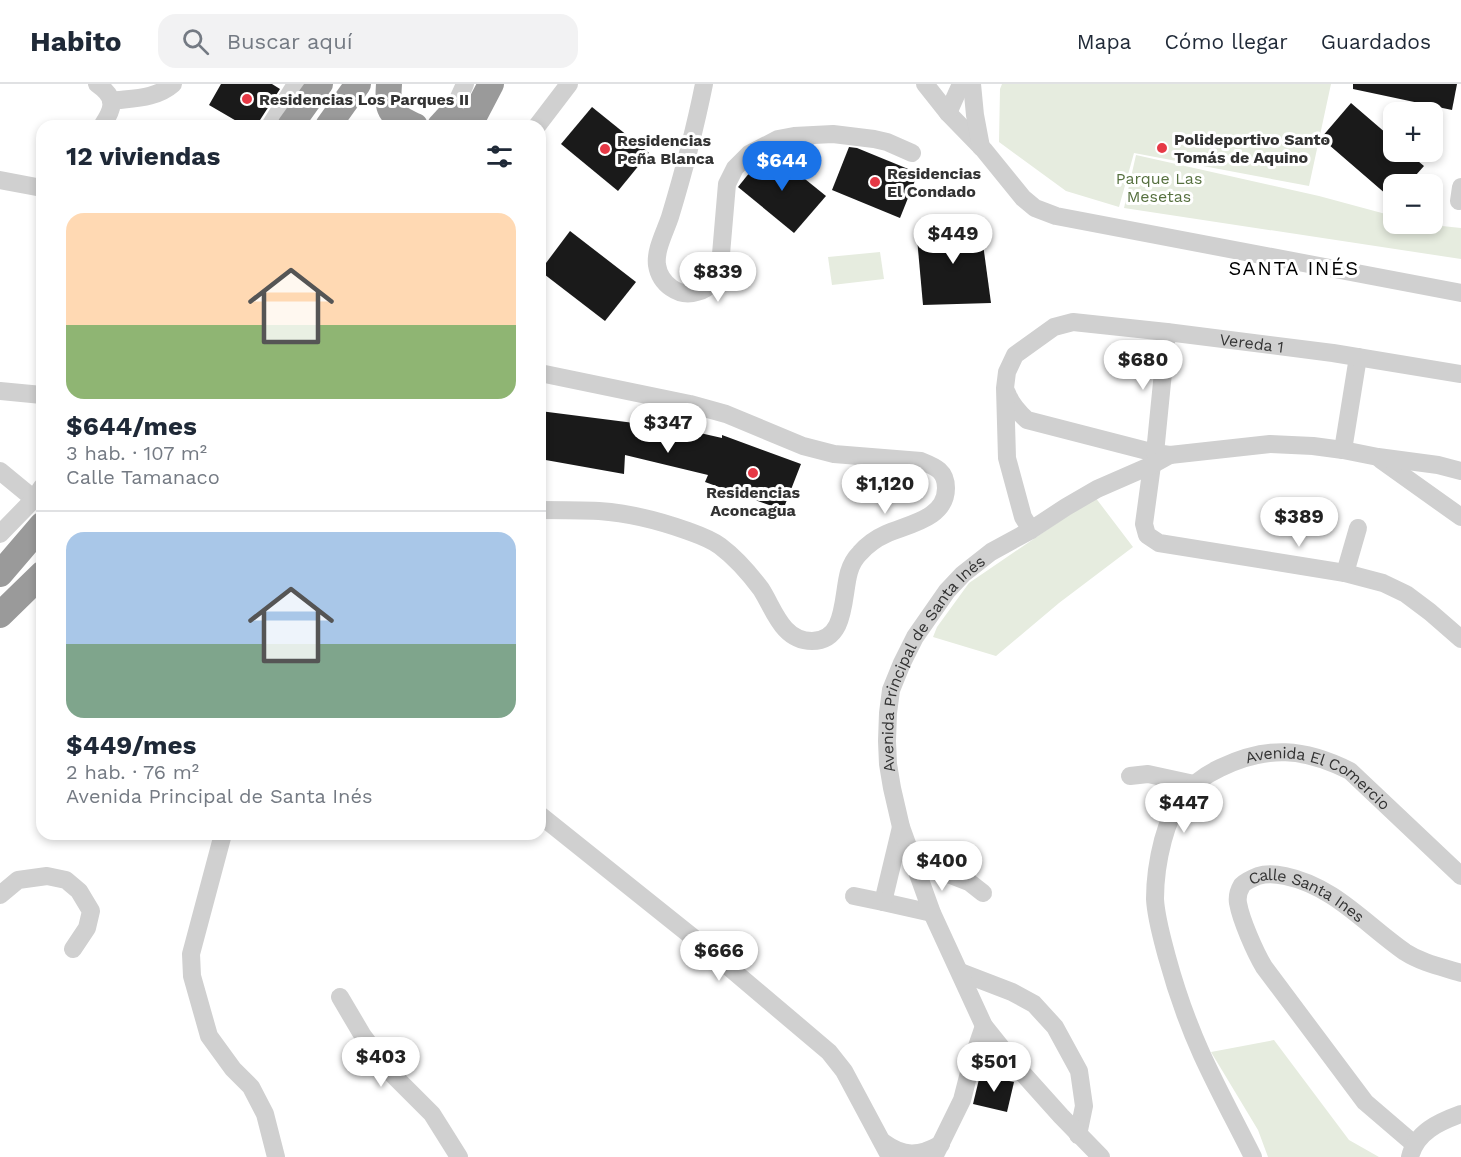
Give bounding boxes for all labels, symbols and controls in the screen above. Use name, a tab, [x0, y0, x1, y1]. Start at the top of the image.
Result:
search box	[158, 14, 578, 68]
text: Habito	[30, 25, 122, 58]
icon: search	[179, 25, 212, 58]
text: Buscar aquí	[227, 29, 353, 54]
text: Mapa	[1077, 29, 1131, 54]
text: Cómo llegar	[1164, 29, 1288, 54]
text: Guardados	[1321, 29, 1431, 54]
place label: Residencias Los Parques II	[259, 90, 469, 109]
marker: Residencias Los Parques II	[240, 92, 254, 106]
map controls	[1383, 102, 1443, 234]
button: +	[1383, 102, 1443, 162]
place label: Polideportivo Santo Tomás de Aquino	[1174, 130, 1331, 167]
place label: Residencias Peña Blanca	[617, 131, 715, 168]
icon: filters	[483, 140, 516, 173]
text: 12 viviendas	[66, 141, 220, 171]
pin: $644	[746, 141, 818, 192]
marker: Polideportivo Santo Tomás de Aquino	[1155, 141, 1169, 155]
marker: Residencias Peña Blanca	[598, 142, 612, 156]
text: $644	[757, 148, 807, 172]
place label: Residencias El Condado	[887, 164, 982, 201]
park label: Parque Las Mesetas	[1116, 169, 1202, 206]
button: −	[1383, 174, 1443, 234]
marker: Residencias El Condado	[868, 175, 882, 189]
pin: $449	[917, 214, 989, 265]
text: $449	[928, 221, 978, 245]
icon: home	[237, 252, 345, 360]
pin: $839	[682, 252, 754, 303]
district label: SANTA INÉS	[1228, 256, 1360, 280]
text: $839	[693, 259, 743, 283]
street label: Vereda 1	[1219, 330, 1285, 357]
pin: $680	[1107, 340, 1179, 391]
text: $680	[1118, 347, 1168, 371]
pin: $347	[632, 403, 704, 454]
text: $347	[644, 410, 692, 434]
text: $644/mes	[66, 411, 197, 441]
text: 3 hab. · 107 m²	[66, 441, 207, 465]
pin: $1,120	[836, 464, 934, 515]
text: Calle Tamanaco	[66, 465, 220, 489]
marker: Residencias Aconcagua	[746, 466, 760, 480]
text: $1,120	[856, 471, 914, 495]
place label: Residencias Aconcagua	[706, 483, 801, 520]
pin: $389	[1263, 497, 1335, 548]
text: $389	[1274, 504, 1324, 528]
street label: Avenida Principal de Santa Inés	[878, 551, 989, 774]
icon: home	[237, 571, 345, 679]
text: $449/mes	[66, 730, 196, 760]
street label: Avenida El Comercio	[1243, 743, 1394, 814]
text: 2 hab. · 76 m²	[66, 760, 199, 784]
pin: $447	[1148, 783, 1220, 834]
text: Avenida Principal de Santa Inés	[66, 784, 373, 808]
text: $447	[1159, 790, 1209, 814]
pin: $400	[906, 841, 978, 892]
text: $400	[916, 848, 968, 872]
street label: Calle Santa Ines	[1245, 865, 1368, 926]
pin: $666	[683, 931, 755, 982]
text: $666	[694, 938, 744, 962]
pin: $403	[345, 1037, 417, 1088]
pin: $501	[958, 1042, 1030, 1093]
text: $403	[356, 1044, 406, 1068]
text: $501	[971, 1049, 1017, 1073]

